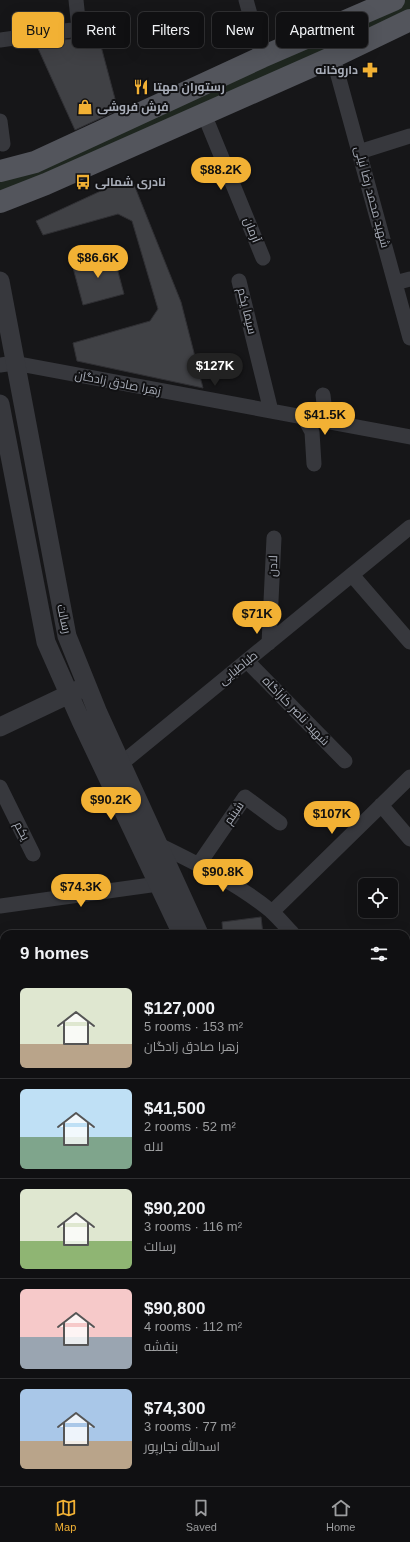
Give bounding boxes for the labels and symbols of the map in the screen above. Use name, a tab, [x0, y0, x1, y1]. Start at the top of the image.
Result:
pharmacy icon: داروخانه	[361, 61, 379, 79]
place label: داروخانه	[315, 63, 358, 78]
restaurant icon: رستوران مهتا	[132, 78, 150, 96]
place label: رستوران مهتا	[153, 80, 225, 95]
shop icon: فرش فروشی	[76, 98, 94, 116]
place label: فرش فروشی	[97, 100, 169, 115]
street label: شهید محمد رضا نیلی	[352, 145, 392, 250]
pin: $88.2K	[188, 157, 254, 191]
bus stop icon: نادری شمالی	[74, 173, 92, 191]
place label: نادری شمالی	[95, 175, 166, 190]
street label: آرمان	[241, 215, 264, 245]
pin: $86.6K	[65, 245, 131, 279]
street label: سیما یکم	[233, 286, 260, 336]
pin: $127K	[187, 353, 243, 387]
street label: زهرا صادق زادگان	[74, 368, 162, 398]
pin: $41.5K	[292, 402, 358, 436]
street label: لادن	[266, 555, 280, 577]
pin: $71K	[233, 601, 281, 635]
street label: رسالت	[54, 603, 74, 635]
street label: طباطبایی	[216, 648, 260, 688]
street label: شهید ناصر کارآگاه	[260, 674, 332, 748]
pin: $90.2K	[78, 787, 144, 821]
street label: شبنم	[221, 799, 248, 828]
pin: $107K	[304, 801, 360, 835]
street label: یکم	[11, 819, 33, 844]
pin: $90.8K	[190, 859, 256, 893]
pin: $74.3K	[48, 874, 114, 908]

